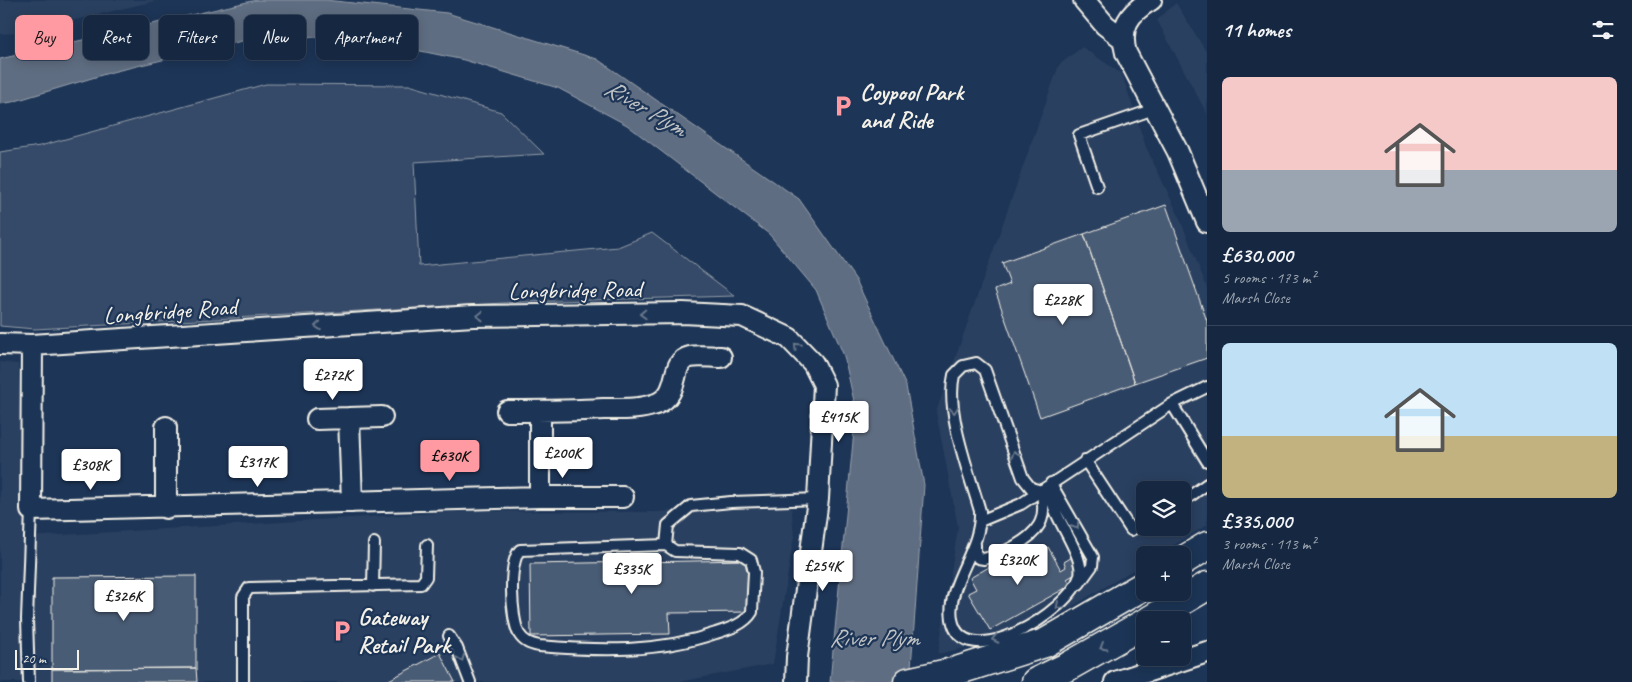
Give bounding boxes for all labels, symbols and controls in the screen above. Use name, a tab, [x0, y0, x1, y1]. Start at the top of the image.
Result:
chip: Buy	[15, 15, 73, 60]
chip: Rent	[83, 15, 149, 60]
chip: Filters	[159, 15, 234, 60]
chip: New	[244, 15, 306, 60]
chip: Apartment	[316, 15, 418, 60]
icon: filters	[1589, 16, 1617, 44]
text: 11 homes	[1222, 17, 1291, 43]
water label: River Plym	[599, 72, 695, 145]
place label: Coypool Park and Ride	[860, 77, 965, 135]
parking icon: Coypool Park and Ride	[830, 93, 856, 119]
icon: home	[1375, 110, 1465, 200]
text: £630,000	[1222, 242, 1293, 268]
text: 5 rooms · 173 m²	[1222, 268, 1316, 288]
street label: Longbridge Road	[508, 274, 645, 306]
pin: £228K	[1028, 284, 1098, 326]
text: Marsh Close	[1222, 288, 1290, 308]
text: £228K	[1045, 290, 1081, 310]
street label: Longbridge Road	[102, 291, 241, 331]
one-way arrow	[638, 308, 646, 319]
one-way arrow	[476, 311, 484, 321]
one-way arrow	[314, 321, 322, 332]
one-way arrow	[794, 342, 803, 351]
pin: £272K	[298, 358, 368, 401]
text: £272K	[315, 365, 351, 385]
icon: home	[1375, 375, 1465, 465]
pin: £415K	[804, 400, 874, 443]
one-way arrow	[948, 406, 959, 414]
text: £415K	[821, 407, 857, 427]
pin: £200K	[528, 436, 598, 479]
pin: £630K	[415, 440, 485, 482]
text: £200K	[545, 443, 581, 463]
pin: £317K	[223, 446, 293, 488]
text: £630K	[431, 446, 469, 466]
pin: £308K	[56, 448, 126, 491]
one-way arrow	[1011, 451, 1021, 459]
text: £317K	[240, 452, 276, 472]
text: £308K	[73, 455, 109, 475]
map controls	[1136, 481, 1191, 666]
button: layers	[1136, 481, 1191, 536]
text: £335,000	[1222, 508, 1292, 534]
one-way arrow	[1069, 520, 1079, 529]
text: 3 rooms · 113 m²	[1222, 534, 1316, 554]
pin: £320K	[983, 544, 1053, 586]
button: +	[1136, 546, 1191, 601]
pin: £254K	[788, 550, 858, 592]
text: £320K	[1000, 550, 1036, 570]
pin: £335K	[597, 552, 667, 595]
text: Marsh Close	[1222, 554, 1290, 574]
text: £254K	[805, 556, 841, 576]
text: £335K	[614, 559, 650, 579]
pin: £326K	[89, 580, 159, 622]
text: £326K	[105, 586, 143, 606]
one-way arrow	[1055, 600, 1064, 609]
place label: Gateway Retail Park	[358, 602, 452, 660]
button: −	[1136, 611, 1191, 666]
parking icon: Gateway Retail Park	[329, 618, 355, 644]
water label: River Plym	[829, 622, 922, 654]
one-way arrow	[991, 633, 1000, 644]
one-way arrow	[1099, 641, 1108, 651]
scale bar	[15, 647, 79, 670]
text: 20 m	[22, 650, 46, 667]
one-way arrow	[455, 653, 465, 662]

